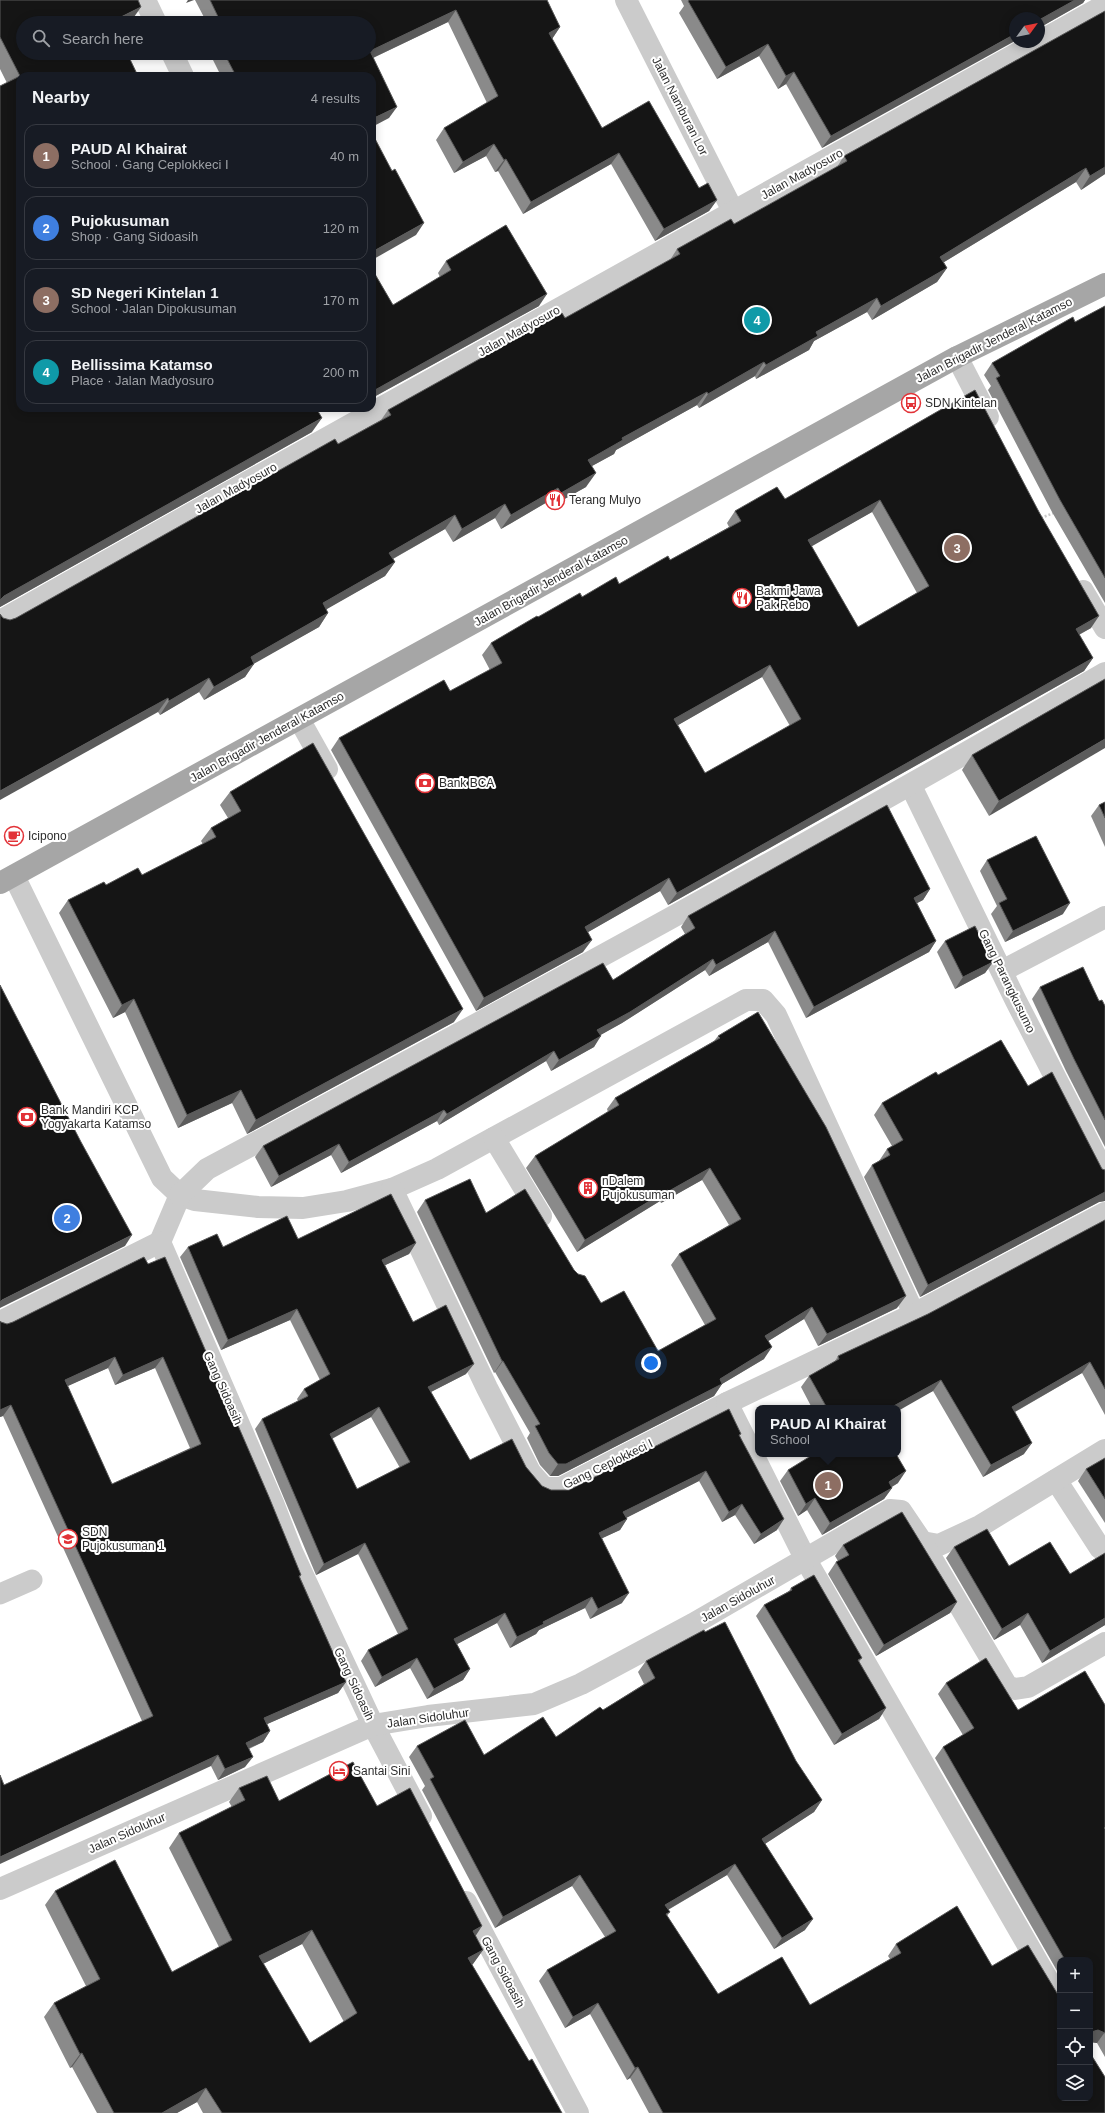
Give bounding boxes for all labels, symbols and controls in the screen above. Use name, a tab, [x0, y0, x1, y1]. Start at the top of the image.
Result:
north arrow	[1009, 12, 1045, 48]
search box	[16, 16, 376, 60]
icon: search	[30, 27, 52, 49]
text: Search here	[62, 30, 144, 47]
street label: Jalan Namburan Lor	[649, 54, 711, 158]
text: Nearby	[32, 88, 90, 107]
text: 4 results	[311, 91, 360, 106]
text: PAUD Al Khairat	[71, 140, 187, 157]
street label: Jalan Madyosuro	[759, 146, 846, 202]
text: 1	[42, 149, 50, 164]
text: 40 m	[330, 149, 359, 164]
text: School · Gang Ceplokkeci I	[71, 157, 229, 172]
text: Pujokusuman	[71, 212, 169, 229]
text: 2	[42, 221, 50, 236]
text: 120 m	[323, 221, 359, 236]
text: Shop · Gang Sidoasih	[71, 229, 198, 244]
text: SD Negeri Kintelan 1	[71, 284, 219, 301]
text: 3	[42, 293, 50, 308]
text: 170 m	[323, 293, 359, 308]
street label: Jalan Brigadir Jenderal Katamso	[914, 294, 1075, 386]
text: School · Jalan Dipokusuman	[71, 301, 236, 316]
street label: Jalan Madyosuro	[476, 303, 563, 359]
pin: 4	[744, 305, 770, 335]
text: Bellissima Katamso	[71, 356, 213, 373]
text: 4	[42, 365, 50, 380]
text: 200 m	[323, 365, 359, 380]
text: Place · Jalan Madyosuro	[71, 373, 214, 388]
bus stop icon: SDN Kintelan	[900, 392, 922, 414]
place label: SDN Kintelan	[925, 396, 997, 410]
street label: Jalan Madyosuro	[193, 460, 280, 516]
restaurant icon: Terang Mulyo	[544, 489, 566, 511]
place label: Terang Mulyo	[569, 493, 641, 507]
street label: Jalan Brigadir Jenderal Katamso	[472, 533, 631, 629]
pin: 3	[944, 533, 970, 563]
place label: Bakmi Jawa Pak Rebo	[756, 584, 821, 612]
restaurant icon: Bakmi Jawa Pak Rebo	[731, 587, 753, 609]
street label: Jalan Brigadir Jenderal Katamso	[188, 689, 347, 785]
bank icon: Bank BCA	[414, 772, 436, 794]
place label: Bank BCA	[439, 776, 494, 790]
cafe icon: Icipono	[3, 825, 25, 847]
place label: Icipono	[28, 829, 67, 843]
street label: Gang Parangkusumo	[976, 927, 1038, 1035]
place label: Bank Mandiri KCP Yogyakarta Katamso	[41, 1103, 152, 1131]
bank icon: Bank Mandiri KCP Yogyakarta Katamso	[16, 1106, 38, 1128]
place label: nDalem Pujokusuman	[602, 1174, 675, 1202]
building icon: nDalem Pujokusuman	[577, 1177, 599, 1199]
pin: 2	[54, 1203, 80, 1233]
street label: Gang Sidoasih	[201, 1349, 245, 1427]
your location	[641, 1353, 661, 1373]
popup	[755, 1405, 901, 1457]
text: PAUD Al Khairat	[770, 1415, 886, 1432]
text: School	[770, 1432, 810, 1447]
street label: Gang Ceplokkeci I	[561, 1436, 655, 1492]
pin: 1	[815, 1470, 841, 1500]
place label: SDN Pujokusuman 1	[82, 1525, 165, 1553]
school or university icon: SDN Pujokusuman 1	[57, 1528, 79, 1550]
street label: Jalan Sidoluhur	[698, 1573, 778, 1625]
street label: Gang Sidoasih	[331, 1645, 377, 1723]
street label: Jalan Sidoluhur	[386, 1705, 470, 1731]
hotel icon: Santai Sini	[328, 1760, 350, 1782]
place label: Santai Sini	[353, 1764, 410, 1778]
street label: Jalan Sidoluhur	[86, 1810, 168, 1856]
street label: Gang Sidoasih	[478, 1934, 528, 2010]
map controls	[1057, 1957, 1093, 2101]
button: +	[1057, 1957, 1093, 1993]
button: −	[1057, 1993, 1093, 2029]
button: locate	[1057, 2029, 1093, 2065]
button: layers	[1057, 2065, 1093, 2101]

